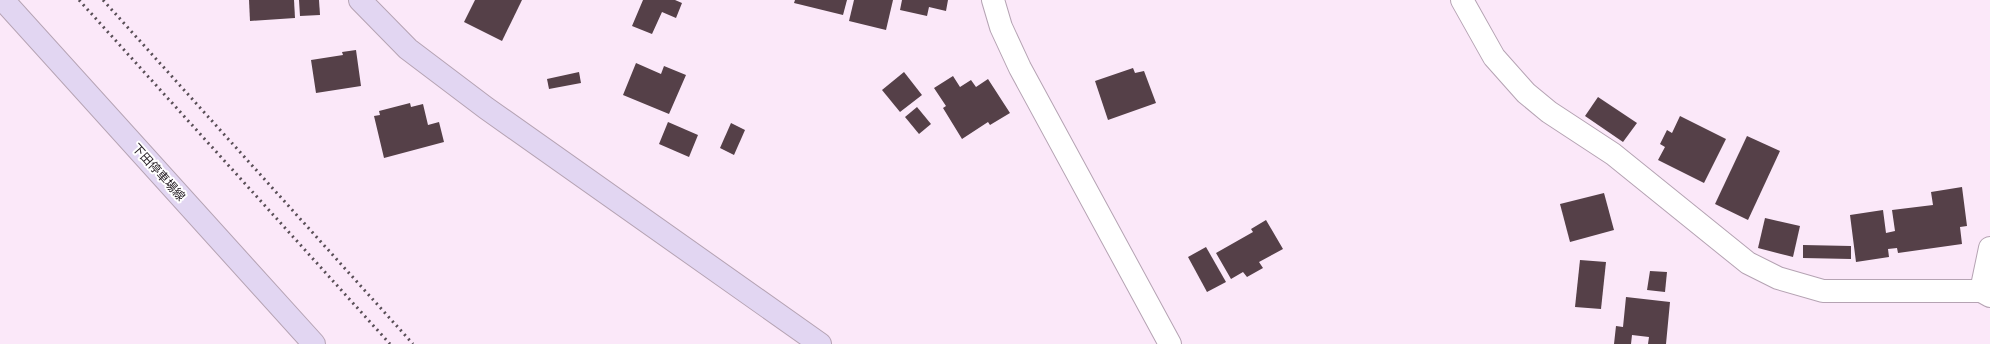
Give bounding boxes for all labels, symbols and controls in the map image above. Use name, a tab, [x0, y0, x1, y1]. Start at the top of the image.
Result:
street label: 下田停車場線	[129, 140, 189, 204]

